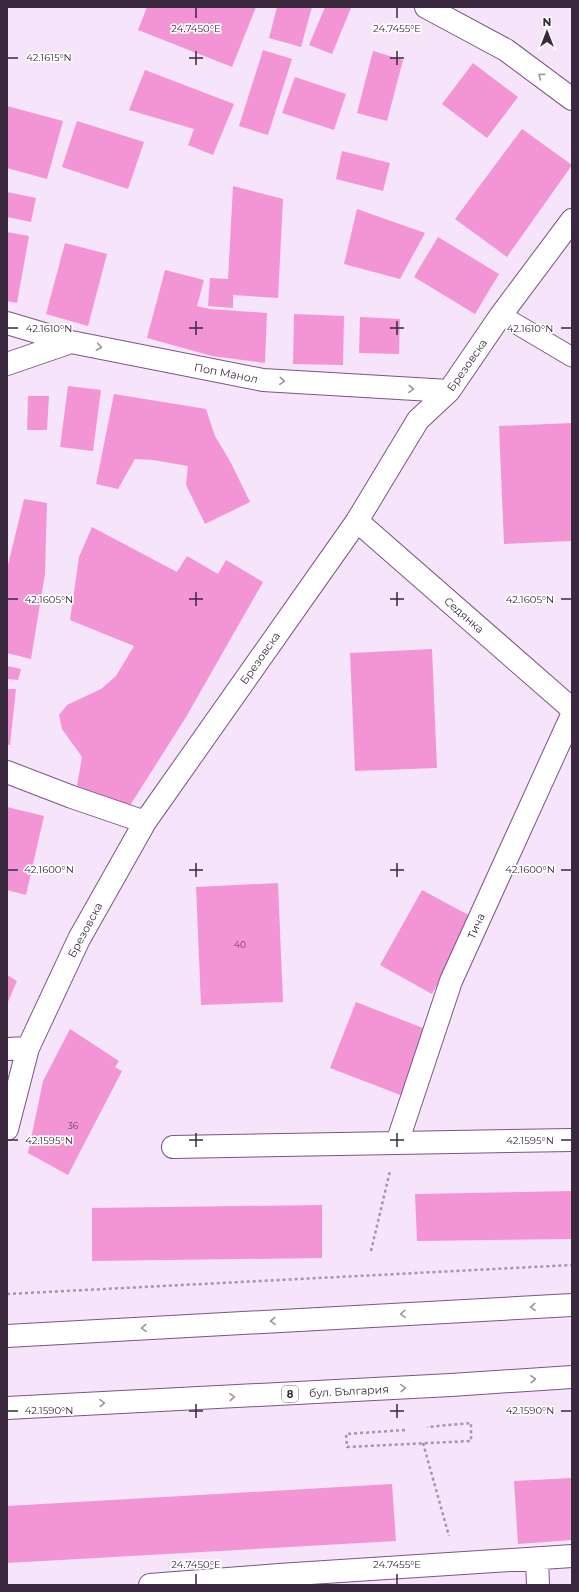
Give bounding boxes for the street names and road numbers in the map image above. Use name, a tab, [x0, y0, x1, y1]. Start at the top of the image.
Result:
street label: Брезовска	[444, 336, 490, 394]
street label: Поп Манол	[193, 360, 259, 386]
street label: Седянка	[441, 594, 487, 636]
street label: Брезовска	[237, 629, 283, 687]
street label: Брезовска	[65, 900, 105, 960]
street label: Тича	[464, 911, 488, 941]
street label: бул. България	[309, 1382, 389, 1400]
road number: 8	[282, 1386, 298, 1402]

